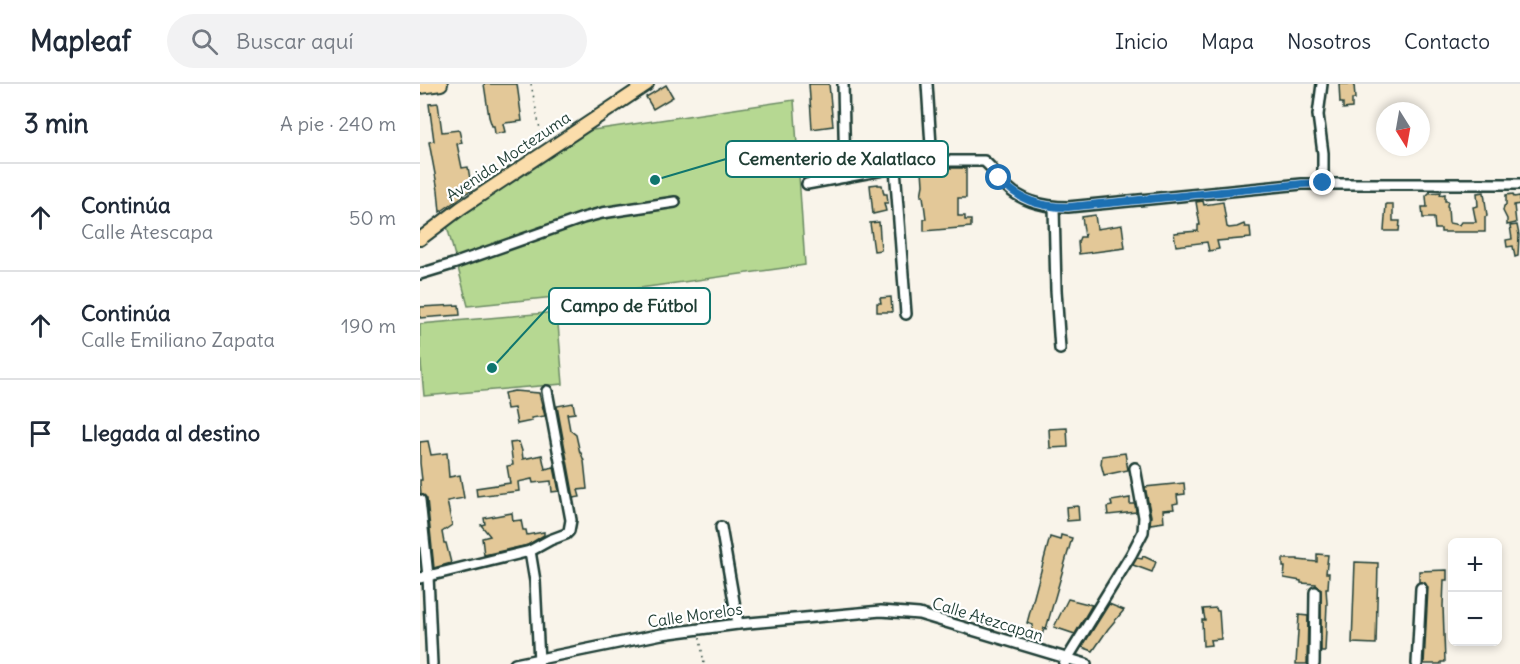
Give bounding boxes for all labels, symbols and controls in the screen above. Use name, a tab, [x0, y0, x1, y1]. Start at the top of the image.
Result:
search box	[167, 14, 587, 68]
text: Mapleaf	[30, 23, 131, 59]
icon: search	[188, 25, 221, 58]
text: Buscar aquí	[236, 27, 353, 55]
text: Inicio	[1115, 28, 1168, 55]
text: Mapa	[1201, 28, 1254, 55]
text: Nosotros	[1287, 28, 1371, 55]
text: Contacto	[1404, 28, 1490, 55]
north arrow	[1376, 102, 1430, 156]
text: 3 min	[24, 107, 89, 140]
street label: Avenida Moctezuma	[442, 107, 574, 205]
text: A pie · 240 m	[280, 111, 396, 136]
callout: Cementerio de Xalatlaco	[726, 141, 948, 177]
text: Cementerio de Xalatlaco	[738, 147, 936, 170]
route start	[985, 164, 1011, 190]
route end	[1309, 169, 1335, 195]
text: Continúa	[81, 191, 170, 219]
icon: ahead	[24, 201, 57, 234]
text: 50 m	[349, 205, 396, 230]
text: Calle Atescapa	[81, 219, 213, 244]
callout: Campo de Fútbol	[549, 288, 710, 324]
text: Campo de Fútbol	[560, 294, 698, 317]
text: Continúa	[81, 299, 170, 327]
icon: ahead	[24, 309, 57, 342]
text: 190 m	[341, 313, 396, 338]
text: Calle Emiliano Zapata	[81, 327, 275, 352]
icon: arrive	[24, 417, 57, 450]
text: Llegada al destino	[81, 419, 260, 447]
map controls	[1448, 538, 1502, 646]
button: +	[1448, 538, 1502, 592]
button: −	[1448, 592, 1502, 646]
street label: Calle Atezcapan	[930, 593, 1046, 645]
street label: Calle Morelos	[646, 598, 744, 632]

